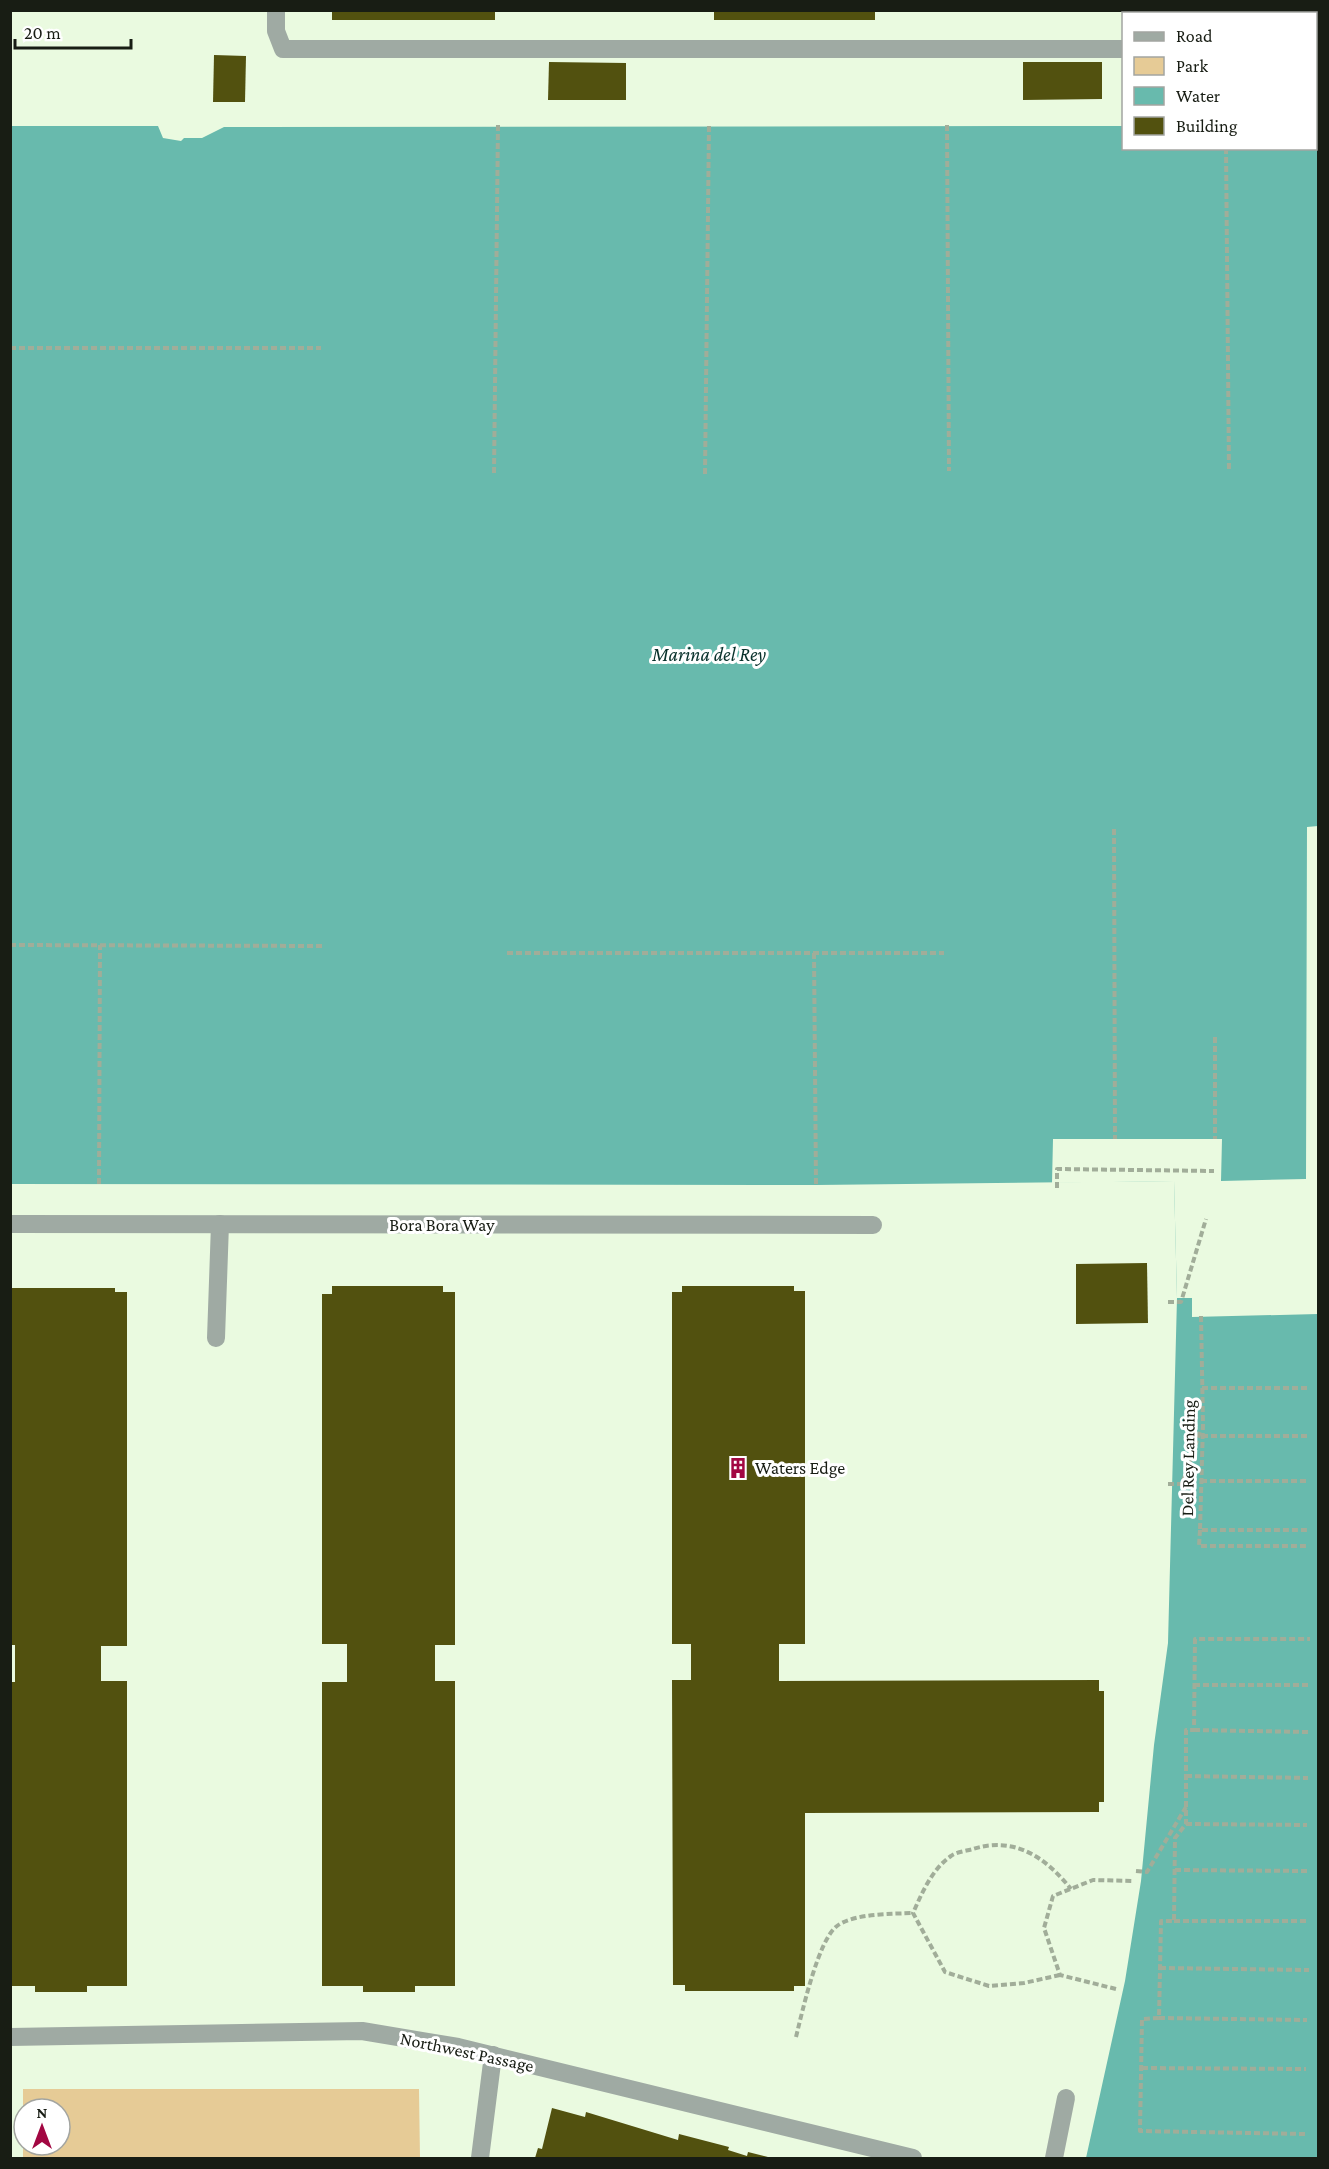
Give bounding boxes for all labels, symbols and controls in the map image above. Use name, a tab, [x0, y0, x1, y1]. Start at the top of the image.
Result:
scale bar	[15, 12, 130, 50]
legend	[1122, 12, 1317, 150]
text: 20 m	[24, 23, 61, 43]
text: Road	[1176, 26, 1213, 46]
text: Park	[1176, 56, 1208, 76]
text: Water	[1176, 86, 1221, 106]
text: Building	[1176, 116, 1238, 136]
water label: Marina del Rey	[651, 643, 766, 666]
street label: Bora Bora Way	[389, 1215, 495, 1235]
street label: Del Rey Landing	[1177, 1399, 1199, 1517]
building icon: Waters Edge	[726, 1456, 750, 1480]
place label: Waters Edge	[755, 1458, 845, 1478]
street label: Northwest Passage	[398, 2028, 536, 2076]
north arrow	[12, 2097, 72, 2157]
text: N	[37, 2104, 48, 2121]

